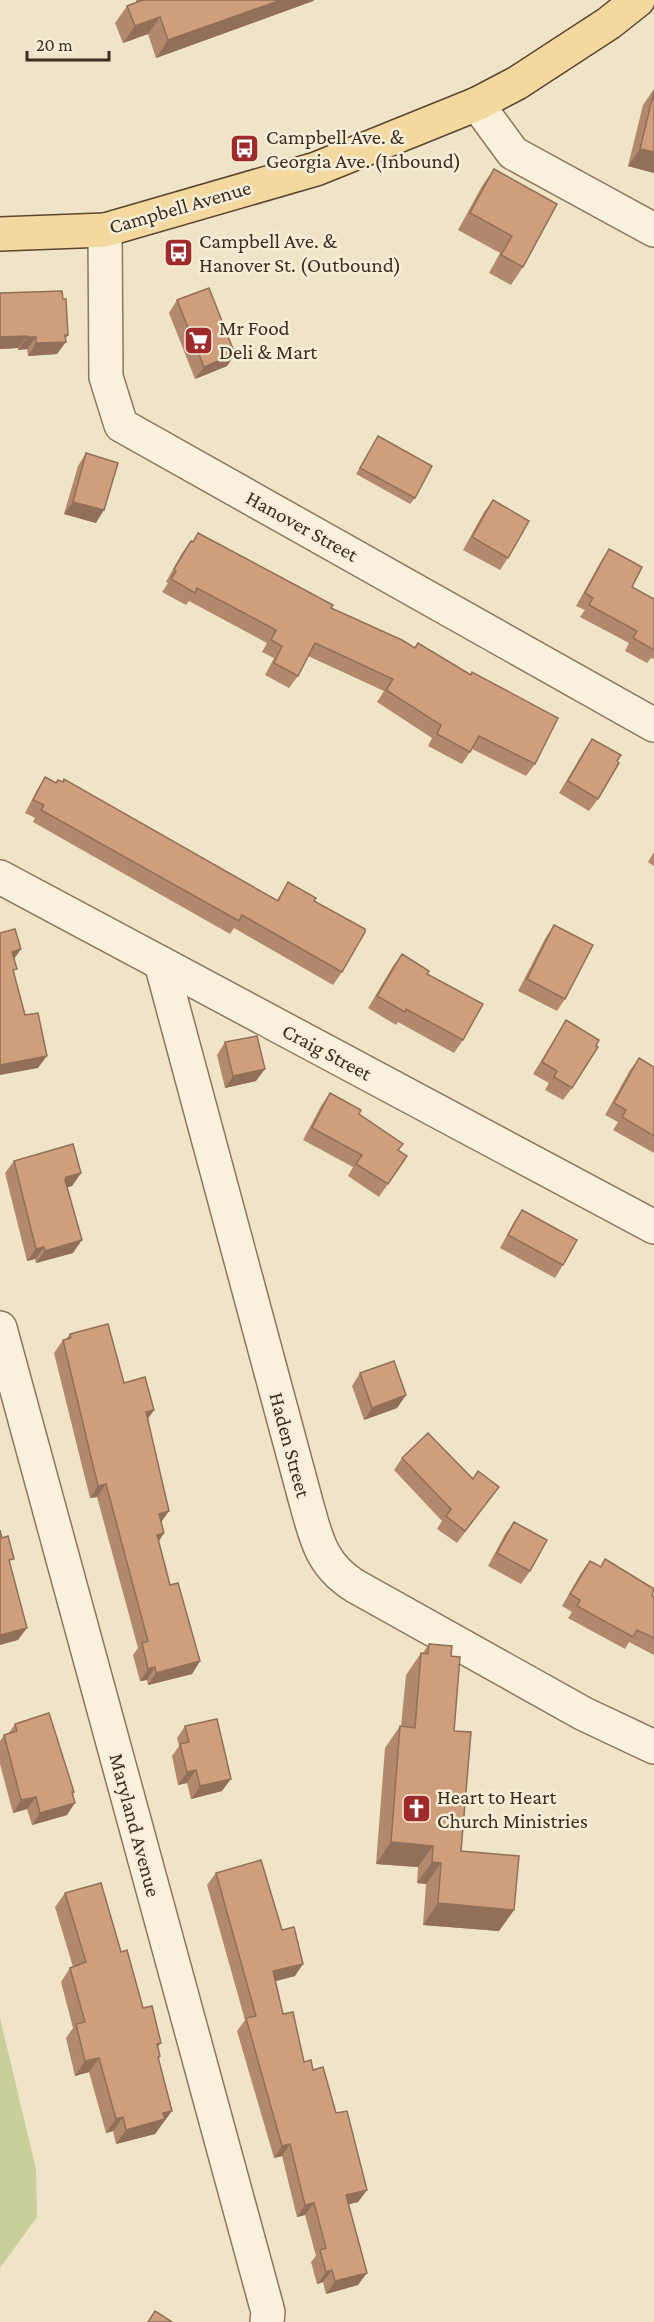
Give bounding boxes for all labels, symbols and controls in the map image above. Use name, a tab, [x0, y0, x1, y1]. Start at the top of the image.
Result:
scale bar	[27, 24, 110, 62]
text: 20 m	[36, 35, 73, 55]
place label: Campbell Ave. & Georgia Ave. (Inbound)	[266, 125, 461, 173]
bus stop icon: Campbell Ave. & Georgia Ave. (Inbound)	[229, 133, 261, 165]
street label: Campbell Avenue	[106, 175, 254, 239]
place label: Campbell Ave. & Hanover St. (Outbound)	[199, 229, 401, 277]
bus stop icon: Campbell Ave. & Hanover St. (Outbound)	[162, 237, 194, 269]
place label: Mr Food Deli & Mart	[219, 316, 318, 364]
supermarket icon: Mr Food Deli & Mart	[182, 324, 214, 356]
street label: Hanover Street	[242, 485, 363, 567]
street label: Craig Street	[278, 1018, 377, 1086]
street label: Haden Street	[264, 1390, 316, 1501]
street label: Maryland Avenue	[104, 1751, 166, 1899]
place label: Heart to Heart Church Ministries	[437, 1785, 588, 1833]
church icon: Heart to Heart Church Ministries	[400, 1793, 432, 1825]

